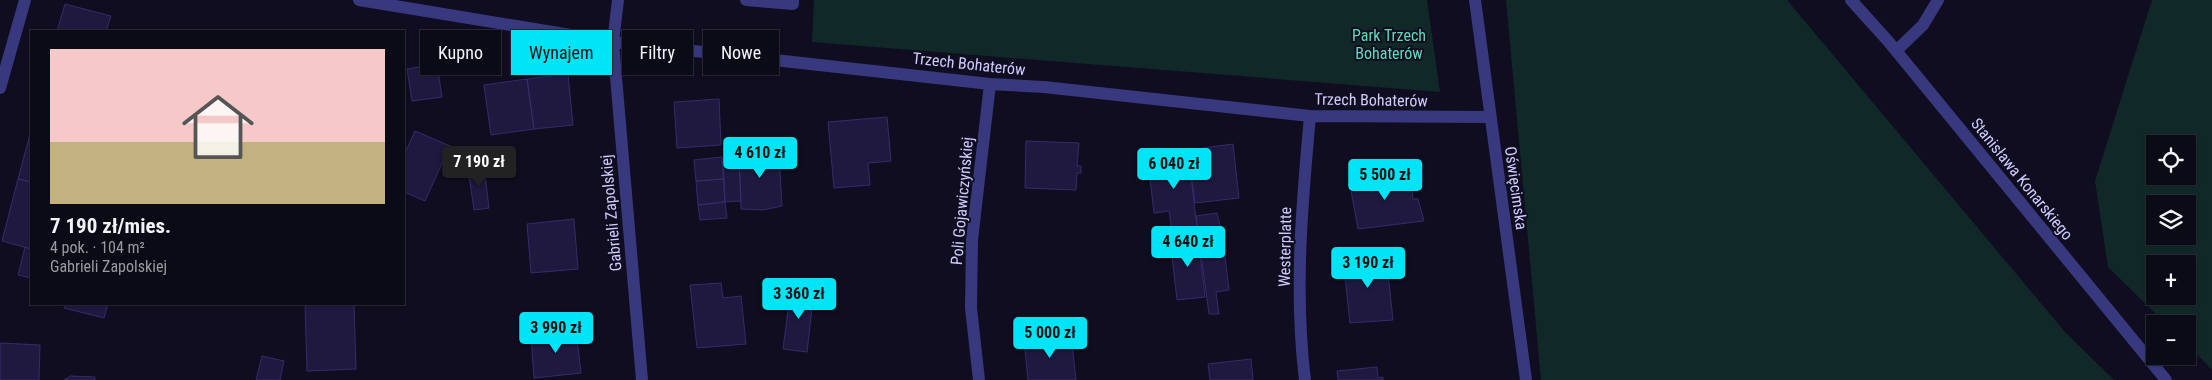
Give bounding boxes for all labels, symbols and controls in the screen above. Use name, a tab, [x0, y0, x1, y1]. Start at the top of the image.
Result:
park label: Park Trzech Bohaterów	[1352, 26, 1426, 63]
chip: Kupno	[420, 30, 501, 75]
chip: Wynajem	[511, 30, 612, 75]
chip: Filtry	[622, 30, 693, 75]
chip: Nowe	[703, 30, 779, 75]
street label: Trzech Bohaterów	[912, 49, 1026, 79]
icon: home	[173, 82, 263, 172]
street label: Trzech Bohaterów	[1314, 90, 1428, 110]
street label: Stanisława Konarskiego	[1967, 114, 2077, 244]
map controls	[2146, 135, 2196, 365]
button: locate	[2146, 135, 2196, 185]
pin: 4 610 zł	[708, 136, 812, 179]
street label: Poli Gojawiczyńskiej	[947, 136, 977, 266]
text: 4 610 zł	[734, 143, 786, 162]
street label: Oświęcimska	[1501, 145, 1531, 231]
pin: 7 190 zł	[427, 146, 531, 188]
pin: 6 040 zł	[1122, 148, 1226, 190]
text: 7 190 zł	[453, 152, 505, 171]
street label: Gabrieli Zapolskiej	[596, 154, 626, 272]
text: 6 040 zł	[1148, 154, 1200, 173]
pin: 5 500 zł	[1333, 158, 1437, 201]
text: 5 500 zł	[1359, 165, 1411, 184]
button: layers	[2146, 195, 2196, 245]
street label: Westerplatte	[1275, 207, 1295, 287]
text: 7 190 zł/mies.	[50, 214, 171, 238]
pin: 4 640 zł	[1136, 226, 1240, 268]
text: 4 640 zł	[1162, 232, 1214, 251]
text: 4 pok. · 104 m²	[50, 238, 145, 257]
pin: 3 190 zł	[1316, 246, 1420, 289]
text: 3 190 zł	[1342, 253, 1394, 272]
button: +	[2146, 255, 2196, 305]
text: Gabrieli Zapolskiej	[50, 257, 167, 276]
pin: 3 360 zł	[747, 278, 851, 320]
text: 3 360 zł	[773, 284, 825, 303]
pin: 3 990 zł	[504, 312, 608, 354]
button: −	[2146, 315, 2196, 365]
pin: 5 000 zł	[998, 316, 1102, 359]
text: 3 990 zł	[530, 318, 582, 337]
text: 5 000 zł	[1024, 323, 1076, 342]

